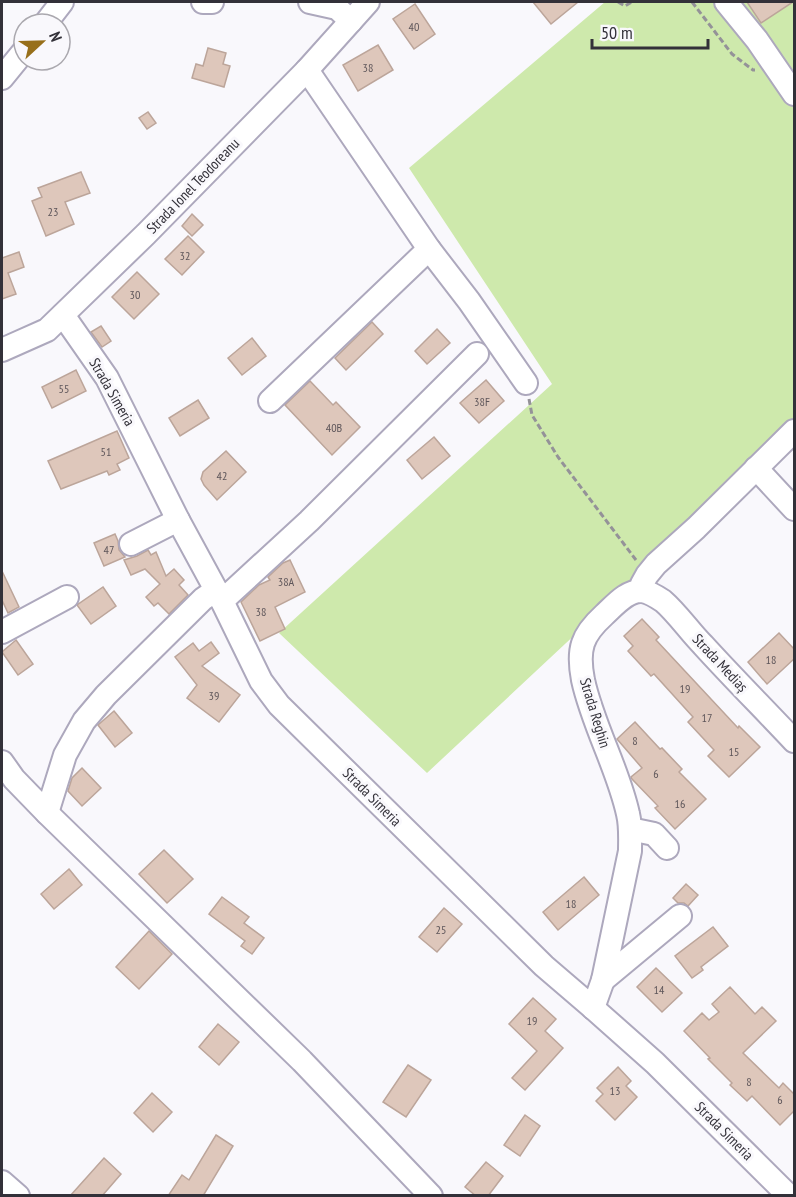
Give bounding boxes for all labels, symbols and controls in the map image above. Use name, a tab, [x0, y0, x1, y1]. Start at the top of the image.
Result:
north arrow	[12, 12, 72, 72]
scale bar	[592, 12, 708, 50]
house number: 40	[409, 19, 419, 34]
text: 50 m	[601, 21, 633, 44]
text: N	[45, 29, 67, 44]
house number: 38	[363, 60, 373, 75]
street label: Strada Ionel Teodoreanu	[142, 134, 243, 237]
house number: 23	[48, 204, 58, 219]
house number: 32	[180, 248, 190, 263]
house number: 30	[130, 287, 140, 302]
street label: Strada Simeria	[85, 354, 139, 429]
house number: 55	[59, 381, 69, 396]
house number: 38F	[474, 394, 490, 409]
house number: 40B	[326, 420, 343, 435]
house number: 51	[101, 444, 111, 459]
house number: 42	[217, 468, 227, 483]
house number: 47	[104, 542, 114, 557]
house number: 38A	[278, 574, 295, 589]
house number: 38	[256, 604, 266, 619]
street label: Strada Mediaș	[689, 630, 752, 696]
house number: 18	[766, 652, 776, 667]
street label: Strada Reghin	[576, 676, 615, 750]
house number: 19	[680, 681, 690, 696]
house number: 39	[209, 688, 219, 703]
house number: 17	[702, 710, 712, 725]
house number: 8	[632, 733, 638, 748]
house number: 15	[729, 744, 739, 759]
street label: Strada Simeria	[339, 763, 406, 830]
house number: 6	[653, 766, 659, 781]
house number: 16	[675, 796, 685, 811]
house number: 18	[566, 896, 576, 911]
house number: 25	[436, 922, 446, 937]
house number: 14	[654, 982, 665, 997]
house number: 19	[527, 1013, 537, 1028]
house number: 8	[746, 1074, 752, 1089]
house number: 13	[610, 1083, 620, 1098]
house number: 6	[777, 1092, 783, 1107]
street label: Strada Simeria	[691, 1097, 758, 1164]

